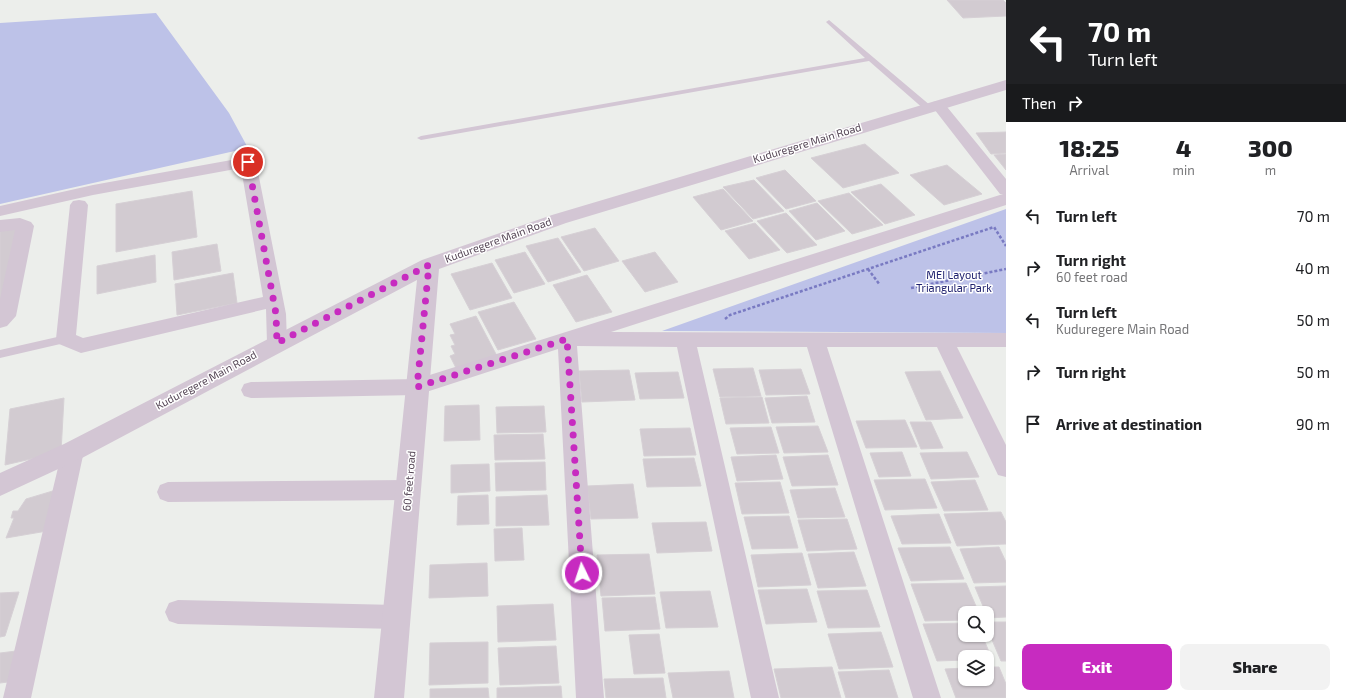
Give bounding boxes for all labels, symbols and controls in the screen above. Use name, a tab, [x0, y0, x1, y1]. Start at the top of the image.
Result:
text: 70 m	[1088, 14, 1151, 48]
icon: left	[1022, 16, 1074, 68]
text: Turn left	[1088, 48, 1158, 70]
icon: right	[1064, 92, 1086, 114]
text: Then	[1022, 94, 1056, 112]
street label: Kuduregere Main Road	[751, 120, 863, 165]
text: 18:25	[1059, 133, 1119, 162]
text: 4	[1176, 133, 1191, 162]
text: 300	[1248, 133, 1293, 162]
pin	[231, 145, 265, 179]
icon: arrive	[237, 151, 259, 173]
text: Arrival	[1069, 162, 1109, 178]
text: min	[1173, 162, 1195, 178]
text: m	[1265, 162, 1276, 178]
icon: left	[1022, 205, 1044, 227]
text: Turn left	[1056, 207, 1117, 225]
text: 70 m	[1297, 207, 1330, 225]
street label: Kuduregere Main Road	[443, 214, 553, 265]
text: Turn right	[1056, 251, 1126, 269]
icon: right	[1022, 257, 1044, 279]
text: 40 m	[1295, 259, 1330, 277]
park label: MEI Layout Triangular Park	[916, 268, 992, 294]
text: 60 feet road	[1056, 269, 1128, 285]
text: Turn left	[1056, 303, 1117, 321]
icon: left	[1022, 309, 1044, 331]
text: 50 m	[1296, 311, 1330, 329]
text: Kuduregere Main Road	[1056, 321, 1189, 337]
street label: Kuduregere Main Road	[153, 347, 259, 412]
icon: right	[1022, 361, 1044, 383]
text: Turn right	[1056, 363, 1126, 381]
text: 50 m	[1296, 363, 1330, 381]
icon: arrive	[1022, 413, 1044, 435]
text: Arrive at destination	[1056, 415, 1202, 433]
text: 90 m	[1296, 415, 1330, 433]
street label: 60 feet road	[399, 450, 418, 512]
position arrow	[561, 552, 603, 594]
map controls	[958, 606, 994, 686]
button: search	[958, 606, 994, 642]
button: Exit	[1022, 644, 1172, 690]
button: Share	[1180, 644, 1330, 690]
button: layers	[958, 650, 994, 686]

